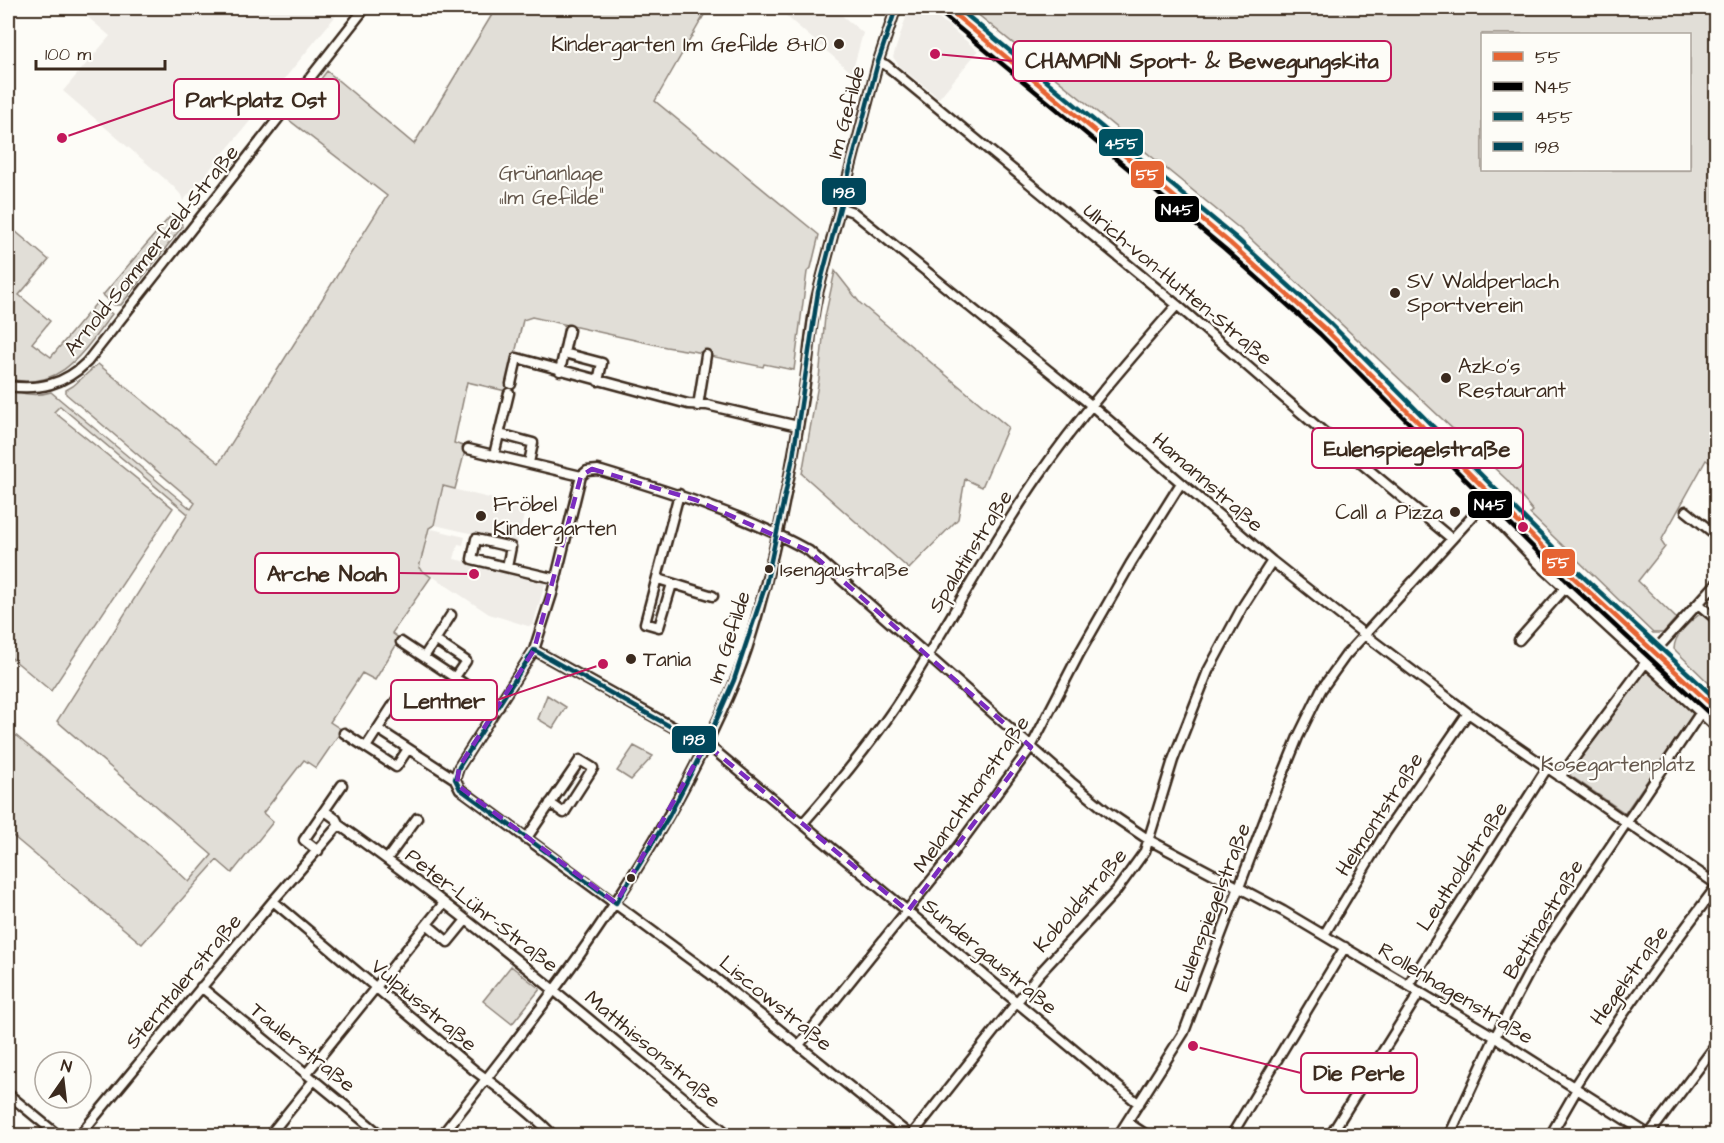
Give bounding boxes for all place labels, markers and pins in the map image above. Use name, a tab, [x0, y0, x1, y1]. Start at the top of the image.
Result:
place label: Kindergarten Im Gefilde 8+10	[551, 30, 827, 61]
marker: Kindergarten Im Gefilde 8+10	[832, 37, 846, 51]
callout: CHAMPINI Sport- & Bewegungskita	[1013, 41, 1391, 81]
callout: Parkplatz Ost	[174, 79, 339, 119]
place label: SV Waldperlach Sportverein	[1407, 267, 1559, 321]
marker: SV Waldperlach Sportverein	[1388, 286, 1402, 300]
place label: Azko's Restaurant	[1458, 352, 1566, 405]
marker: Azko's Restaurant	[1439, 371, 1453, 385]
callout: Eulenspiegelstraße	[1312, 428, 1523, 468]
place label: Fröbel Kindergarten	[493, 490, 617, 545]
place label: Call a Pizza	[1335, 498, 1443, 527]
marker: Call a Pizza	[1448, 505, 1462, 519]
marker: Fröbel Kindergarten	[474, 509, 488, 523]
callout: Arche Noah	[255, 553, 399, 593]
place label: Isengaustraße	[780, 556, 909, 585]
marker: Isengaustraße	[763, 563, 775, 575]
place label: Tania	[643, 645, 691, 674]
marker: Tania	[624, 652, 638, 666]
callout: Lentner	[391, 680, 497, 720]
unlabelled marker	[625, 872, 637, 884]
callout: Die Perle	[1301, 1053, 1417, 1093]

